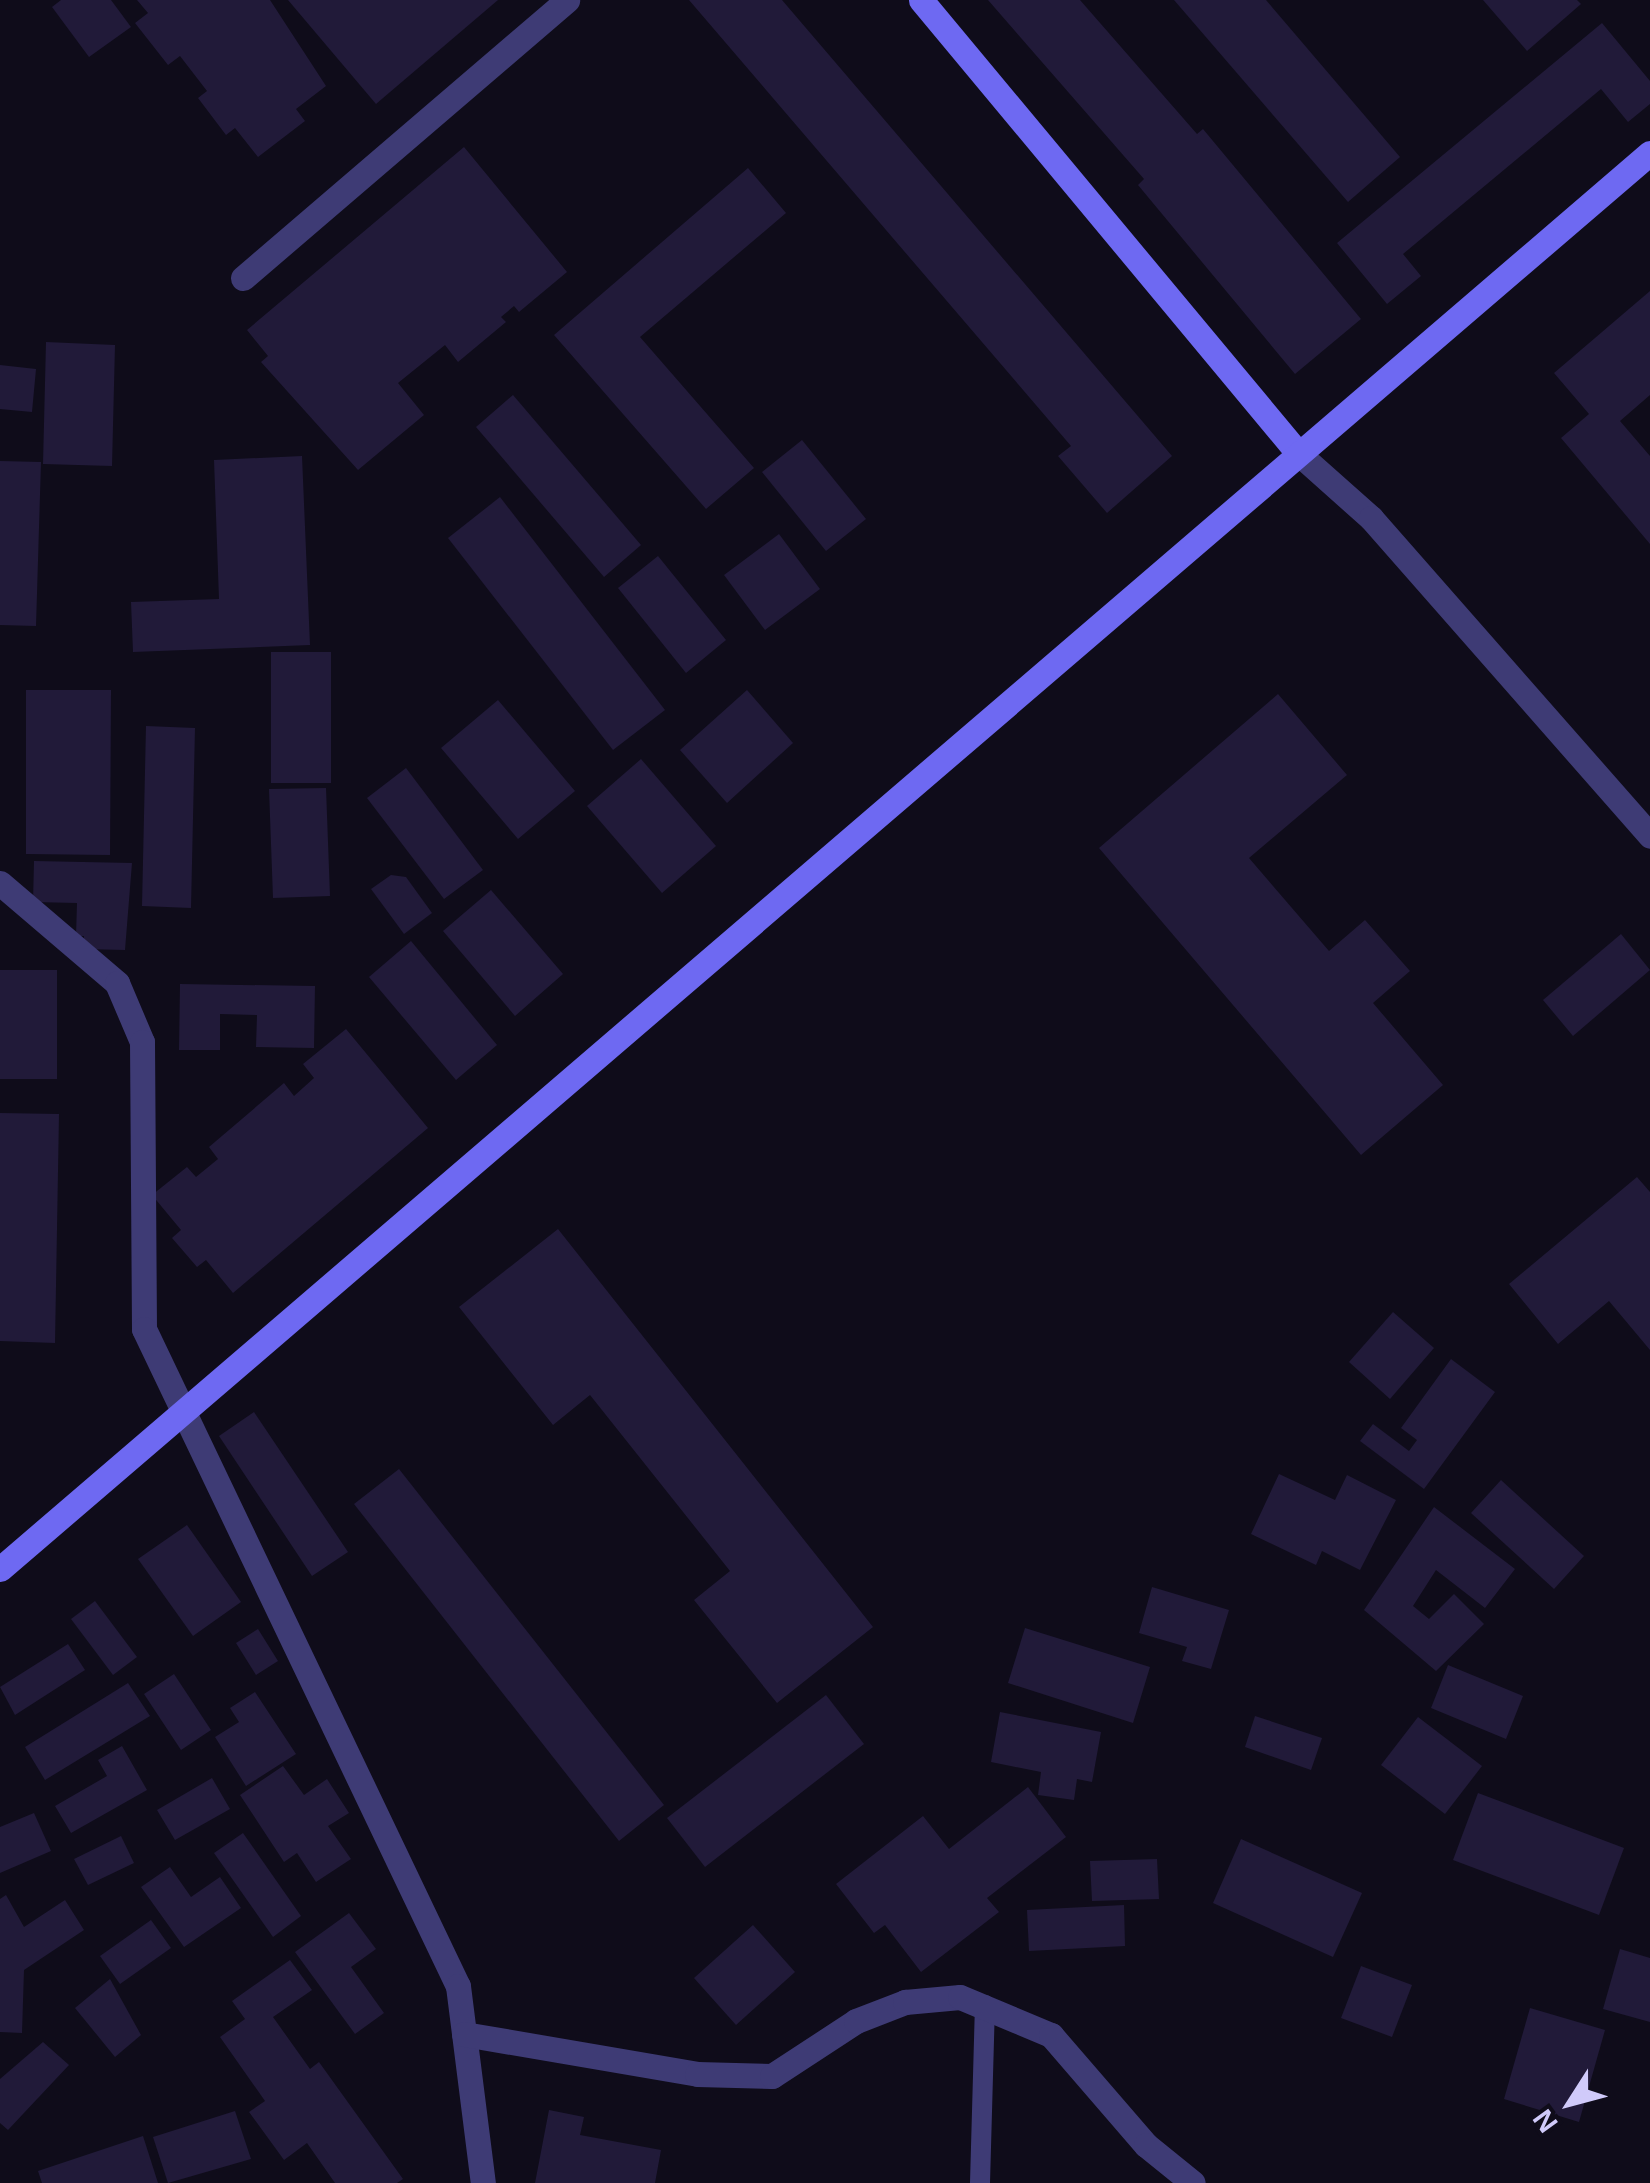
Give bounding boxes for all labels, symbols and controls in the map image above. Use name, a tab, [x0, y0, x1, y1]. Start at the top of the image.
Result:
north arrow	[1520, 2053, 1620, 2153]
text: N	[1527, 2104, 1564, 2138]

